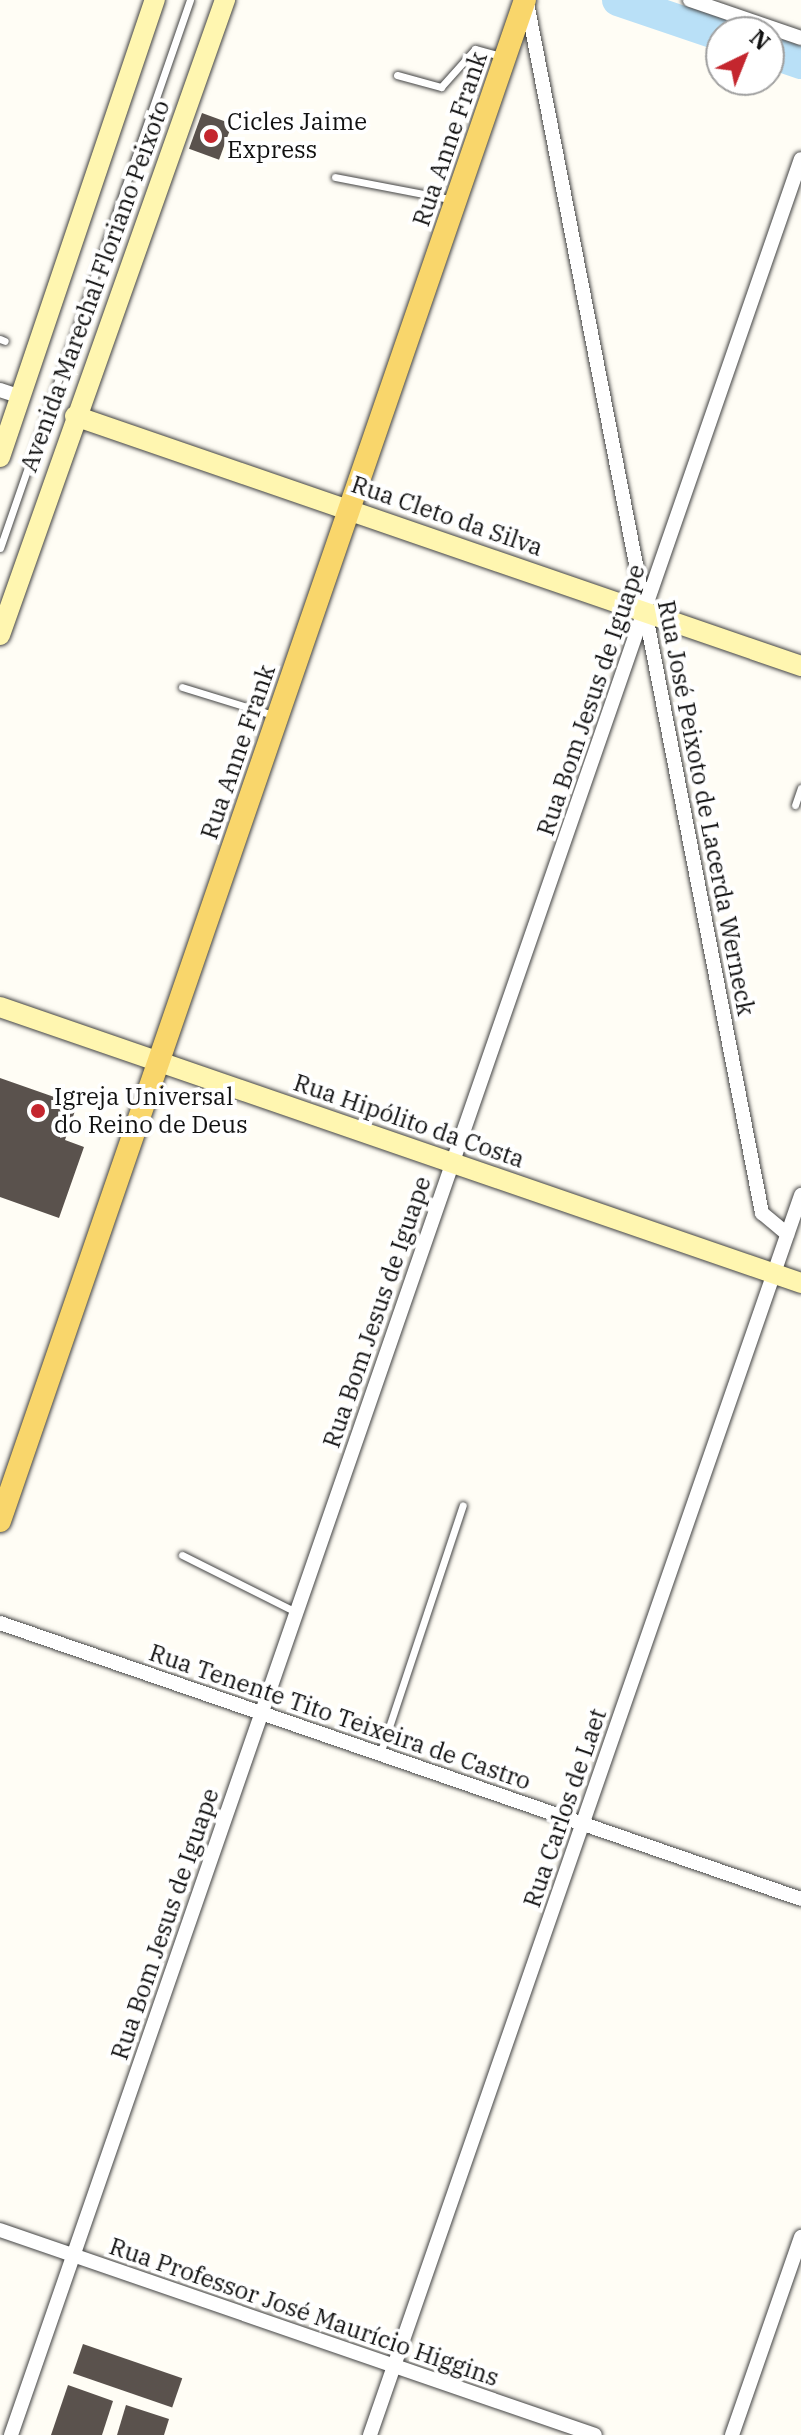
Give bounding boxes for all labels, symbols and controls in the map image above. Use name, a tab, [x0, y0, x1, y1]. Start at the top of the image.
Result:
north arrow	[705, 16, 785, 96]
text: N	[744, 23, 777, 56]
street label: Rua Anne Frank	[407, 48, 493, 230]
street label: Avenida Marechal Floriano Peixoto	[14, 96, 176, 476]
place label: Cicles Jaime Express	[227, 108, 367, 164]
marker: Cicles Jaime Express	[202, 127, 220, 145]
street label: Rua Cleto da Silva	[348, 470, 546, 562]
street label: Rua Bom Jesus de Iguape	[531, 560, 651, 840]
street label: Rua José Peixoto de Lacerda Werneck	[652, 598, 760, 1018]
street label: Rua Anne Frank	[195, 661, 281, 843]
street label: Rua Hipólito da Costa	[290, 1068, 528, 1174]
place label: Igreja Universal do Reino de Deus	[54, 1083, 248, 1139]
marker: Igreja Universal do Reino de Deus	[29, 1102, 47, 1120]
street label: Rua Bom Jesus de Iguape	[317, 1172, 437, 1452]
street label: Rua Tenente Tito Teixeira de Castro	[145, 1638, 535, 1796]
street label: Rua Carlos de Laet	[517, 1705, 613, 1911]
street label: Rua Bom Jesus de Iguape	[105, 1784, 225, 2064]
street label: Rua Professor José Maurício Higgins	[106, 2232, 502, 2392]

